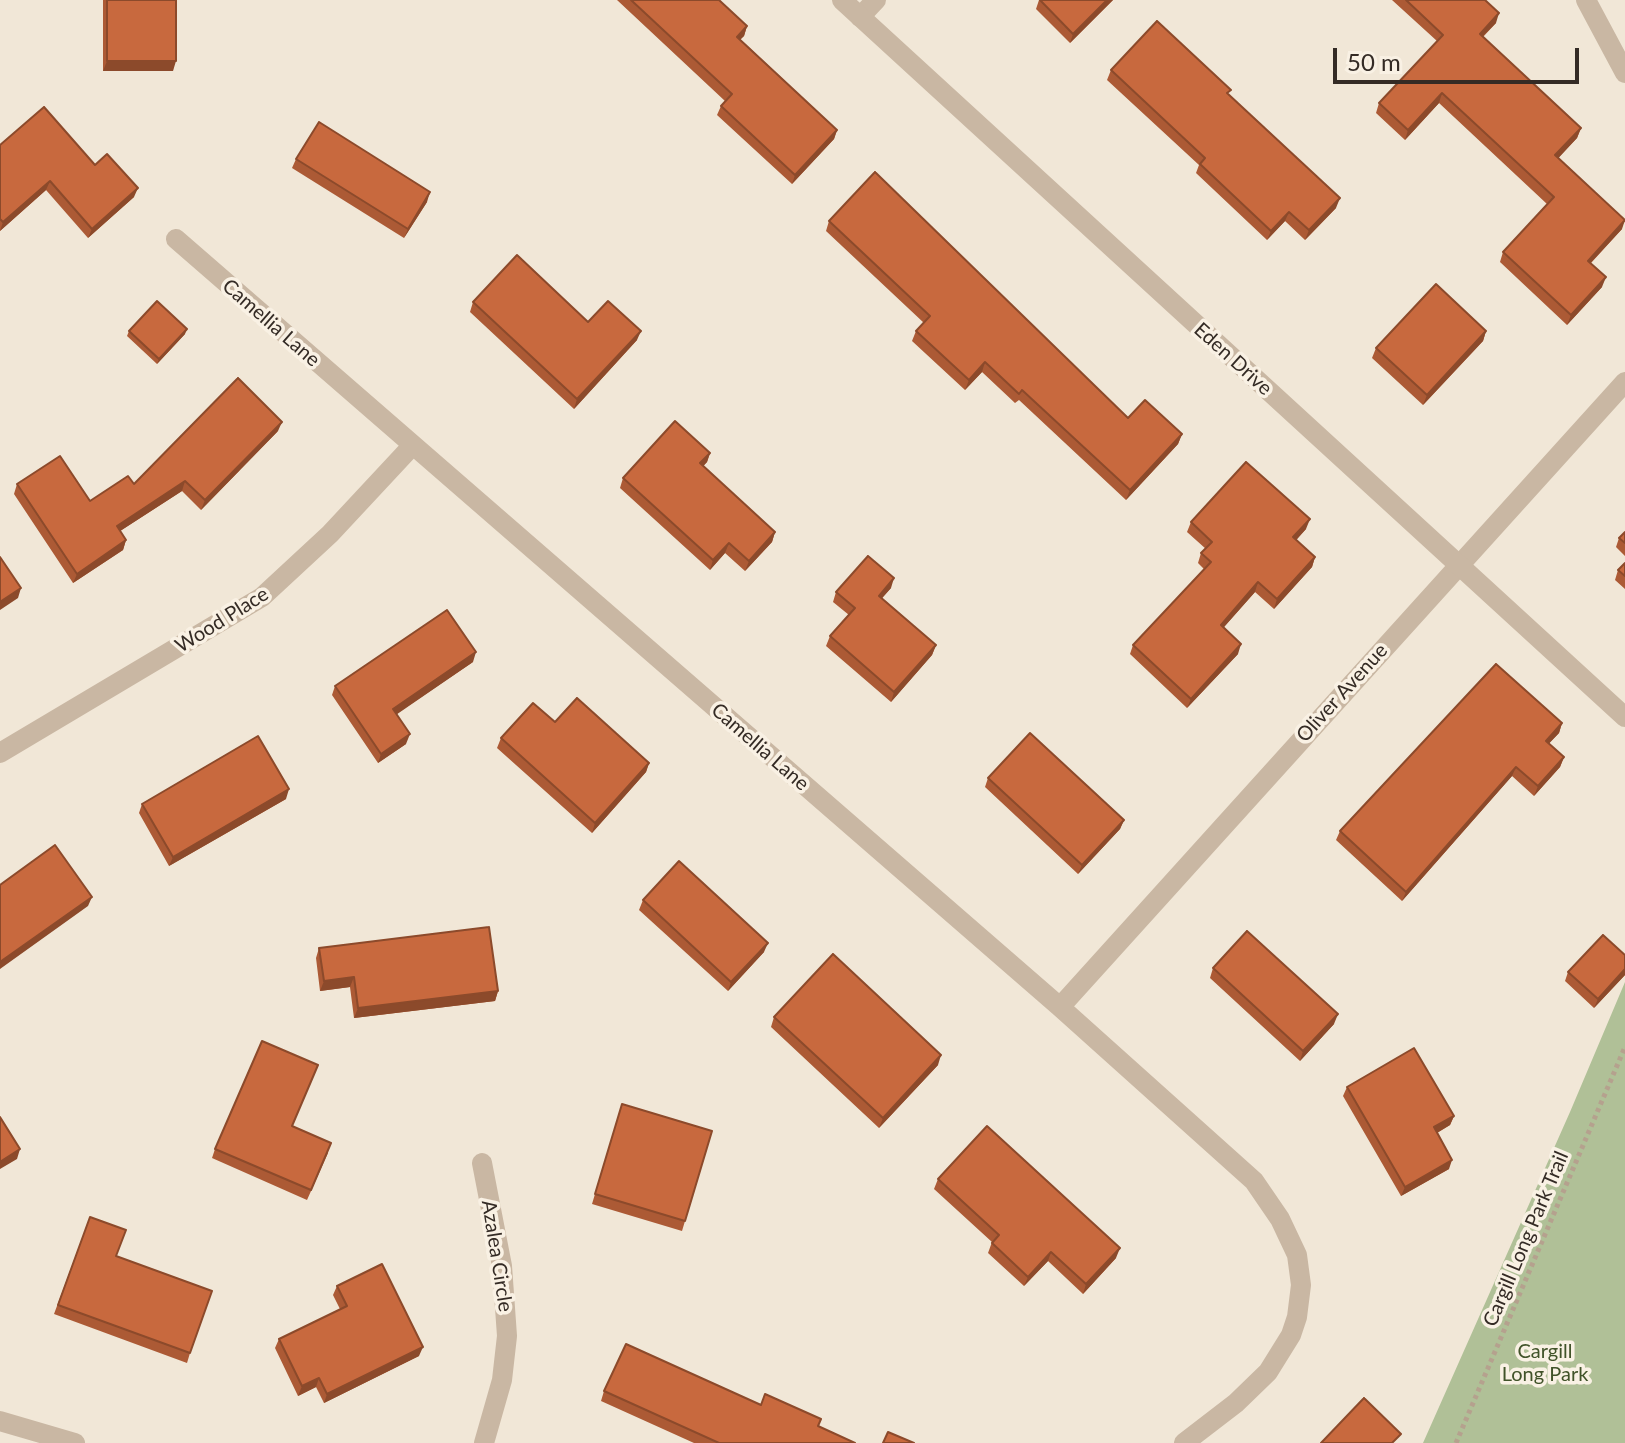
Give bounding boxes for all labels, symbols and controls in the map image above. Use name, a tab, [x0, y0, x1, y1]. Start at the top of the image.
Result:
scale bar	[1337, 32, 1583, 82]
text: 50 m	[1347, 47, 1401, 76]
street label: Camellia Lane	[217, 274, 325, 372]
street label: Eden Drive	[1189, 318, 1277, 400]
street label: Wood Place	[171, 582, 273, 658]
street label: Oliver Avenue	[1291, 639, 1393, 747]
street label: Camellia Lane	[706, 698, 814, 796]
street label: Cargill Long Park Trail	[1478, 1148, 1574, 1330]
street label: Azalea Circle	[476, 1198, 518, 1314]
park label: Cargill Long Park	[1502, 1340, 1588, 1387]

